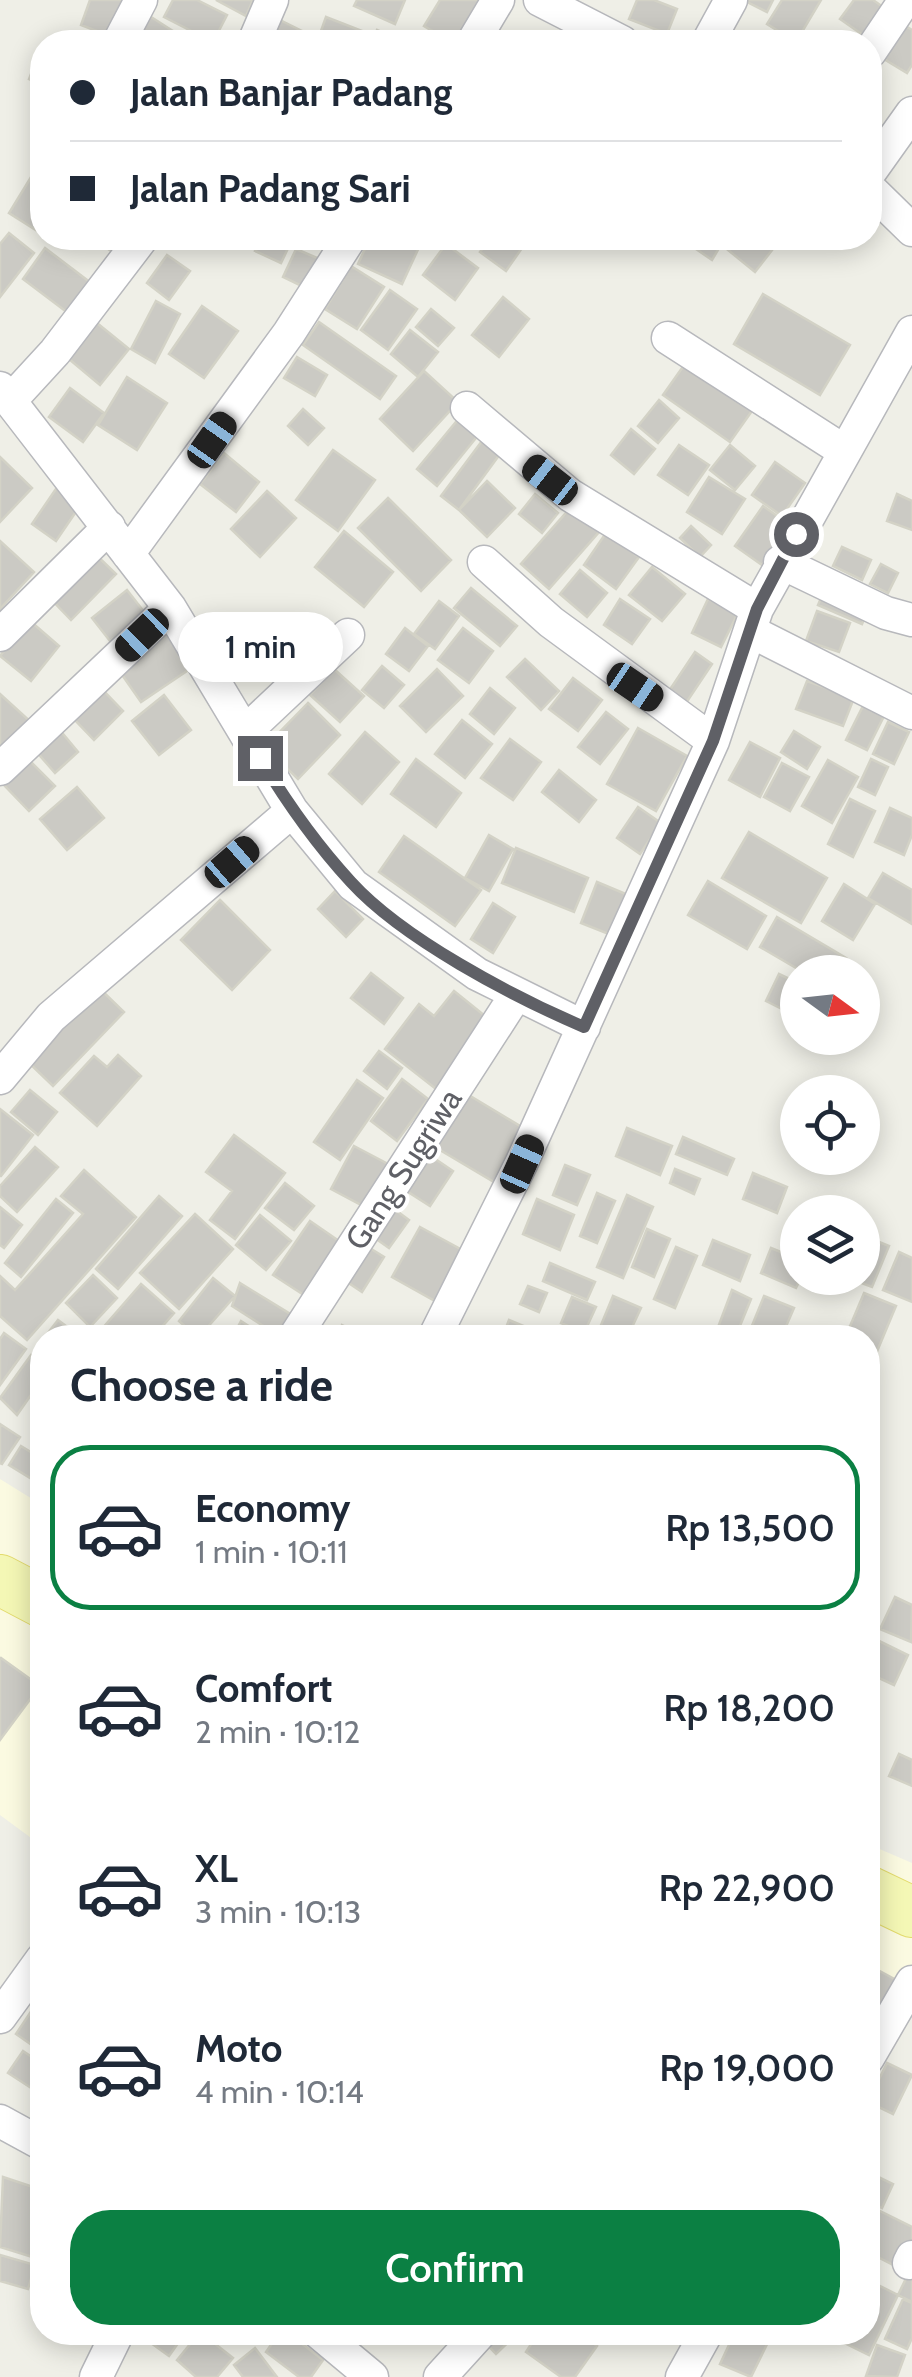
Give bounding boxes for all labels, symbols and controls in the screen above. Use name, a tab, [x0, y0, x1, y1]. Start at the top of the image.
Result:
text: Jalan Banjar Padang	[130, 69, 452, 116]
text: Jalan Padang Sari	[130, 165, 411, 212]
car	[183, 407, 241, 473]
car	[517, 450, 583, 510]
route start	[774, 512, 819, 557]
car	[110, 603, 174, 667]
callout: 1 min	[178, 613, 342, 683]
text: 1 min	[225, 627, 296, 666]
car	[602, 658, 668, 716]
route end	[238, 736, 283, 781]
car	[200, 831, 264, 893]
north arrow	[780, 955, 880, 1055]
map controls	[780, 955, 880, 1295]
button: locate	[780, 1075, 880, 1175]
street label: Gang Sugriwa	[336, 1081, 470, 1257]
car	[496, 1130, 548, 1198]
button: layers	[780, 1195, 880, 1295]
text: Choose a ride	[70, 1358, 333, 1412]
icon: car	[75, 1483, 165, 1573]
text: Economy	[195, 1485, 350, 1532]
text: Rp 13,500	[665, 1504, 835, 1551]
text: 1 min · 10:11	[195, 1532, 348, 1571]
icon: car	[75, 1663, 165, 1753]
text: Comfort	[195, 1665, 332, 1712]
text: Rp 18,200	[663, 1684, 835, 1731]
text: 2 min · 10:12	[195, 1712, 360, 1751]
icon: car	[75, 1843, 165, 1933]
text: XL	[195, 1845, 238, 1892]
text: Rp 22,900	[659, 1864, 835, 1911]
text: 3 min · 10:13	[195, 1892, 361, 1931]
icon: car	[75, 2023, 165, 2113]
text: Moto	[195, 2025, 282, 2072]
text: Rp 19,000	[659, 2044, 835, 2091]
text: 4 min · 10:14	[195, 2072, 364, 2111]
button: Confirm	[70, 2210, 840, 2325]

